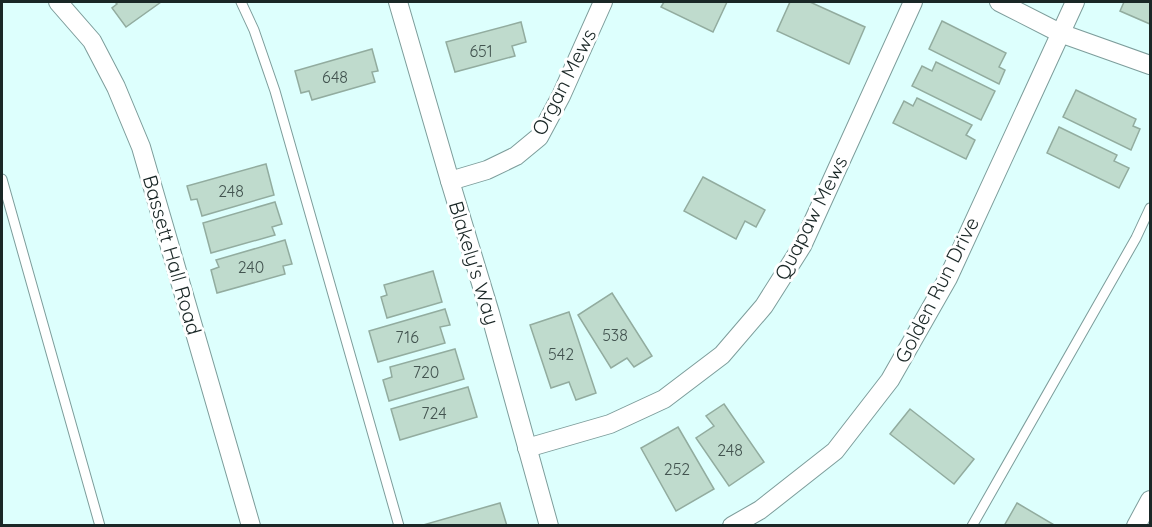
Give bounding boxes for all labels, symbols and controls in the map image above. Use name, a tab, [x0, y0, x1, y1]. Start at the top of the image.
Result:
street label: Organ Mews	[526, 24, 601, 139]
house number: 651	[469, 41, 493, 61]
house number: 648	[322, 67, 348, 87]
street label: Quapaw Mews	[769, 152, 853, 284]
street label: Bassett Hall Road	[138, 172, 207, 338]
house number: 248	[218, 181, 244, 201]
street label: Blakely's Way	[444, 198, 505, 328]
street label: Golden Run Drive	[889, 213, 984, 367]
house number: 240	[238, 257, 264, 277]
house number: 538	[602, 325, 628, 345]
house number: 716	[395, 327, 419, 347]
house number: 542	[548, 344, 574, 364]
house number: 720	[413, 362, 439, 382]
house number: 724	[421, 403, 447, 423]
house number: 248	[717, 440, 743, 460]
house number: 252	[664, 459, 690, 479]

